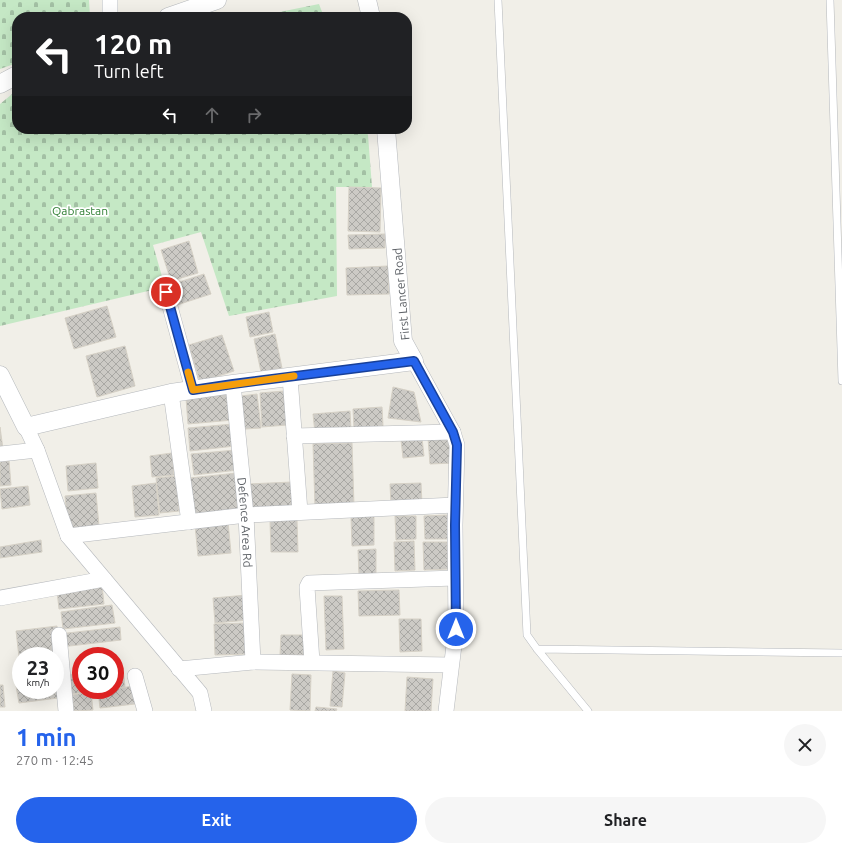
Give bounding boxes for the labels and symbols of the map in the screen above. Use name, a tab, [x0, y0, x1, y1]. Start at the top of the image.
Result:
park label: Qabrastan	[52, 204, 108, 217]
street label: First Lancer Road	[390, 247, 412, 341]
pin	[149, 275, 183, 309]
street label: Defence Area Rd	[236, 477, 255, 568]
position arrow	[435, 608, 477, 650]
speed limit sign: 30	[72, 647, 124, 699]

